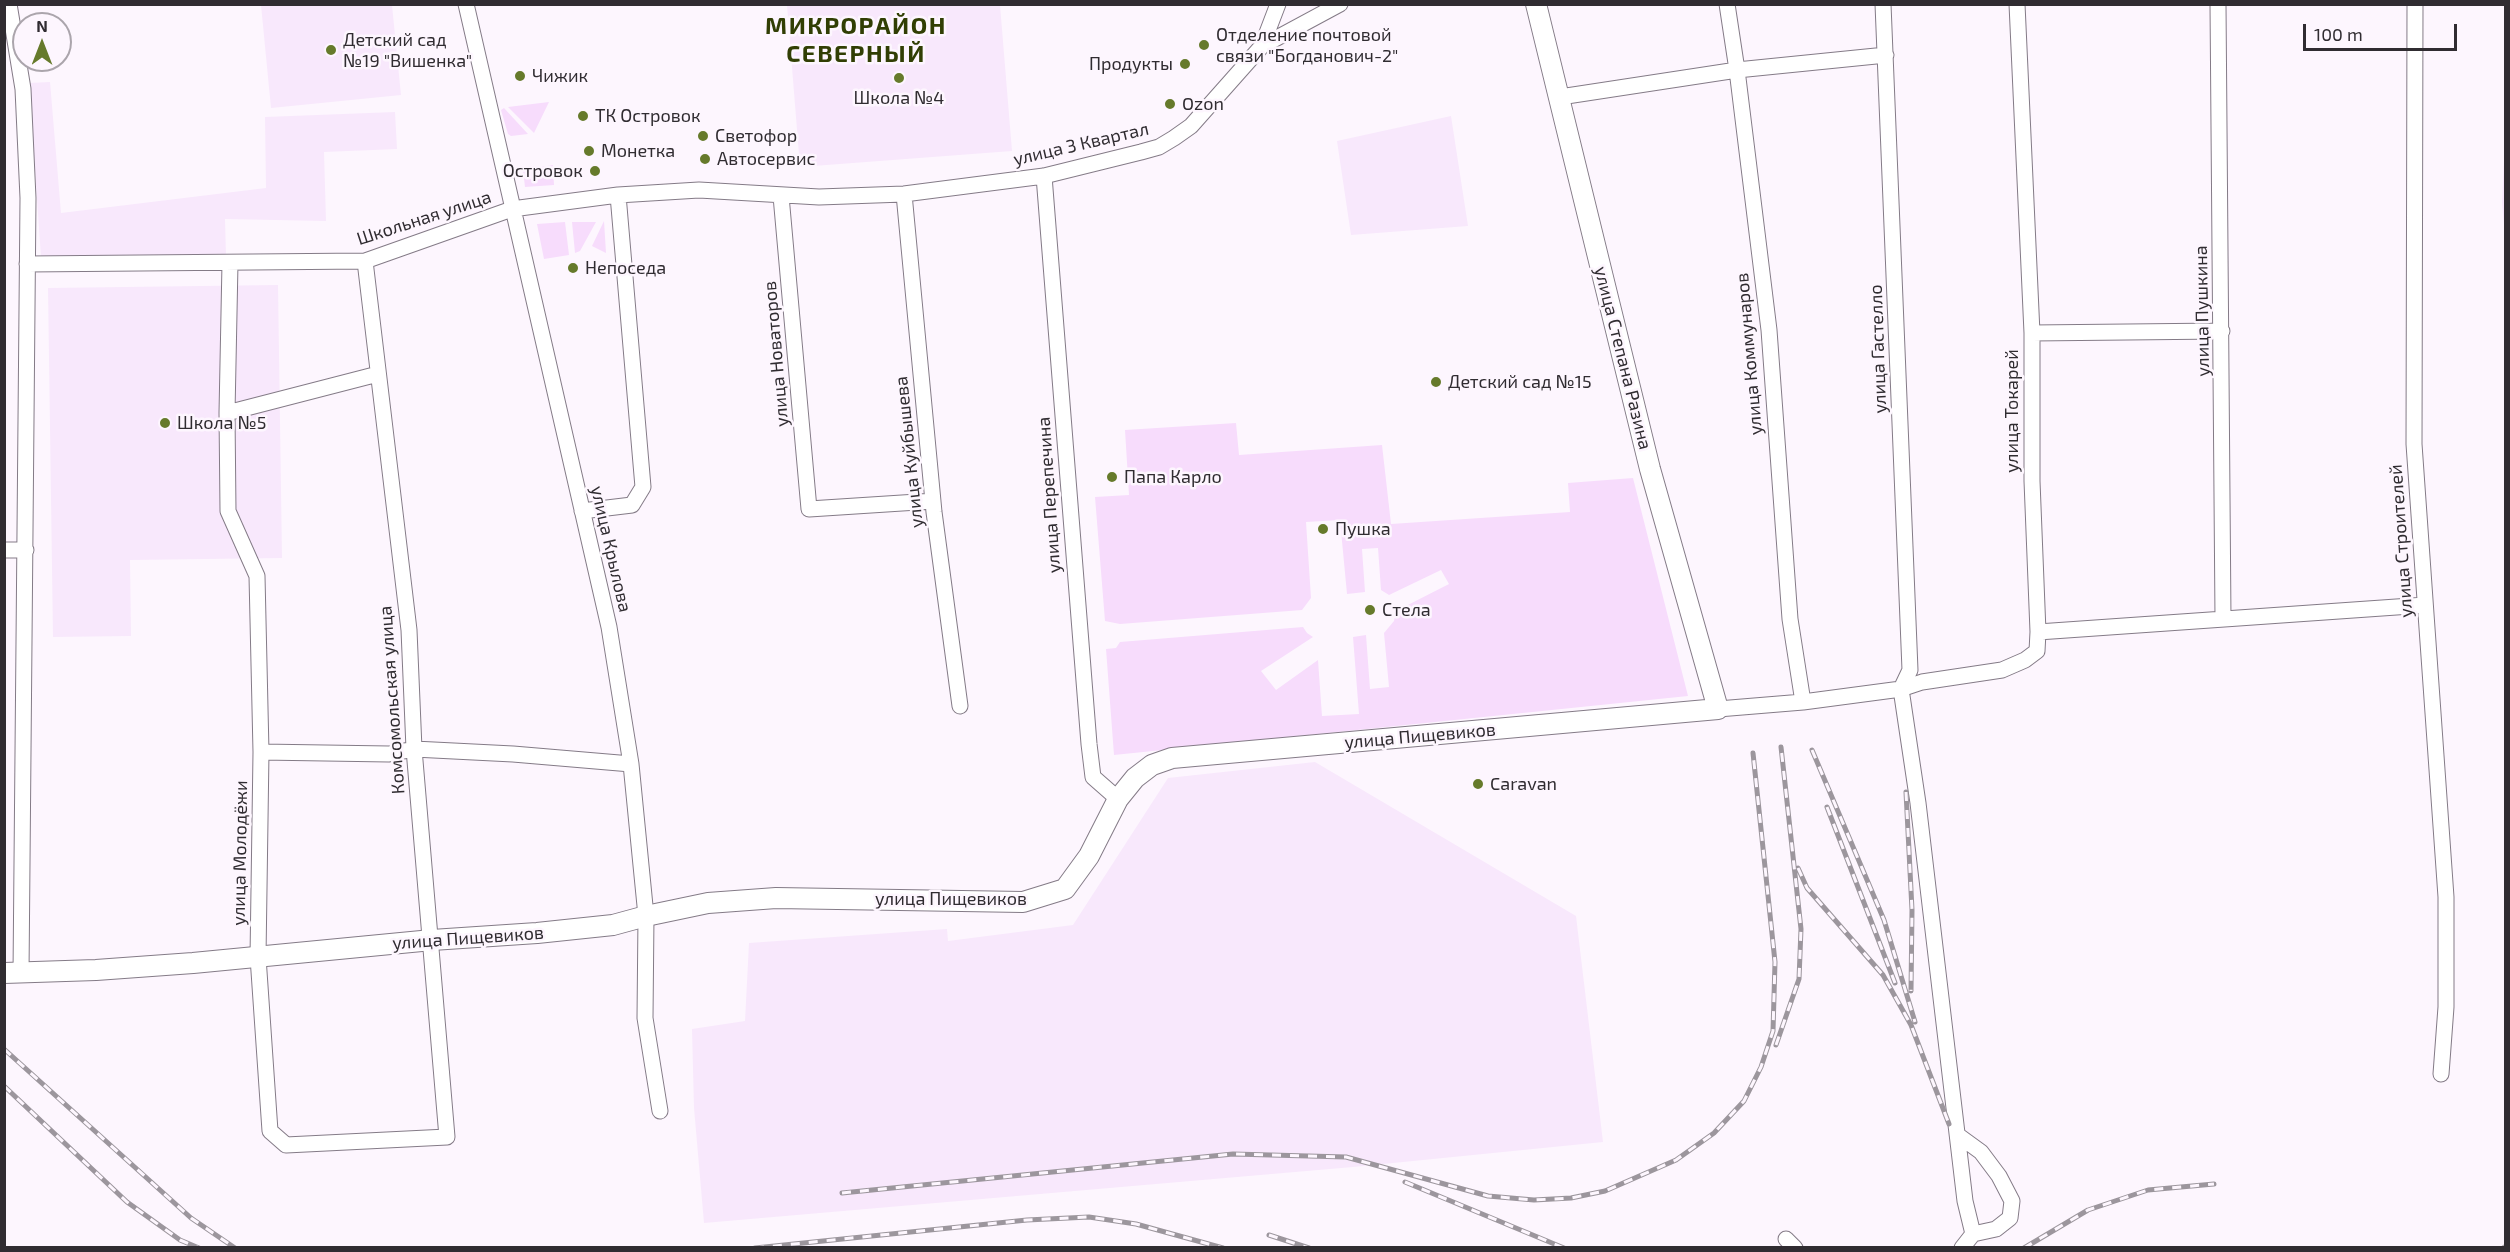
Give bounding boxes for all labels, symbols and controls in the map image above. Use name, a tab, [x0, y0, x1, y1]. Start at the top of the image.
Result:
north arrow	[12, 12, 72, 72]
district label: МИКРОРАЙОН СЕВЕРНЫЙ	[765, 12, 947, 68]
scale bar	[2306, 12, 2460, 50]
text: N	[36, 16, 48, 35]
text: 100 m	[2314, 23, 2363, 45]
place label: Отделение почтовой связи "Богданович-2"	[1216, 24, 1398, 66]
place label: Детский сад №19 "Вишенка"	[343, 29, 472, 72]
marker: Отделение почтовой связи "Богданович-2"	[1197, 38, 1211, 52]
marker: Детский сад №19 "Вишенка"	[324, 43, 338, 57]
place label: Продукты	[1089, 53, 1173, 75]
marker: Продукты	[1178, 57, 1192, 71]
place label: Чижик	[532, 65, 588, 87]
marker: Чижик	[513, 69, 527, 83]
marker: Школа №4	[892, 71, 906, 85]
place label: Школа №4	[854, 87, 944, 109]
place label: Ozon	[1182, 93, 1224, 115]
marker: Ozon	[1163, 97, 1177, 111]
place label: ТК Островок	[595, 105, 701, 127]
marker: ТК Островок	[576, 109, 590, 123]
street label: улица 3 Квартал	[1011, 118, 1151, 170]
place label: Светофор	[715, 125, 797, 147]
marker: Светофор	[696, 129, 710, 143]
place label: Монетка	[601, 140, 675, 162]
marker: Монетка	[582, 144, 596, 158]
place label: Автосервис	[717, 148, 815, 170]
marker: Автосервис	[698, 152, 712, 166]
place label: Островок	[503, 160, 583, 182]
marker: Островок	[588, 164, 602, 178]
street label: Школьная улица	[354, 186, 494, 250]
street label: улица Пушкина	[2190, 245, 2214, 377]
place label: Непоседа	[585, 257, 666, 279]
marker: Непоседа	[566, 261, 580, 275]
street label: улица Степана Разина	[1590, 264, 1656, 452]
street label: улица Коммунаров	[1731, 272, 1767, 436]
street label: улица Новаторов	[759, 280, 793, 428]
street label: улица Гастелло	[1865, 284, 1891, 414]
street label: улица Токарей	[2001, 349, 2023, 473]
place label: Детский сад №15	[1448, 371, 1592, 393]
street label: улица Куйбышева	[890, 375, 928, 529]
marker: Детский сад №15	[1429, 375, 1443, 389]
place label: Школа №5	[177, 412, 266, 434]
marker: Школа №5	[158, 416, 172, 430]
street label: улица Перепечина	[1033, 416, 1065, 574]
street label: улица Строителей	[2385, 464, 2417, 618]
place label: Папа Карло	[1124, 466, 1222, 488]
marker: Папа Карло	[1105, 470, 1119, 484]
street label: улица Крылова	[586, 484, 636, 614]
place label: Пушка	[1335, 518, 1391, 540]
marker: Пушка	[1316, 522, 1330, 536]
place label: Стела	[1382, 599, 1431, 621]
marker: Стела	[1363, 603, 1377, 617]
street label: Комсомольская улица	[375, 605, 409, 795]
street label: улица Пищевиков	[1343, 719, 1497, 753]
place label: Caravan	[1490, 773, 1557, 795]
marker: Caravan	[1471, 777, 1485, 791]
street label: улица Молодёжи	[228, 780, 252, 926]
street label: улица Пищевиков	[875, 888, 1027, 910]
street label: улица Пищевиков	[391, 922, 545, 954]

